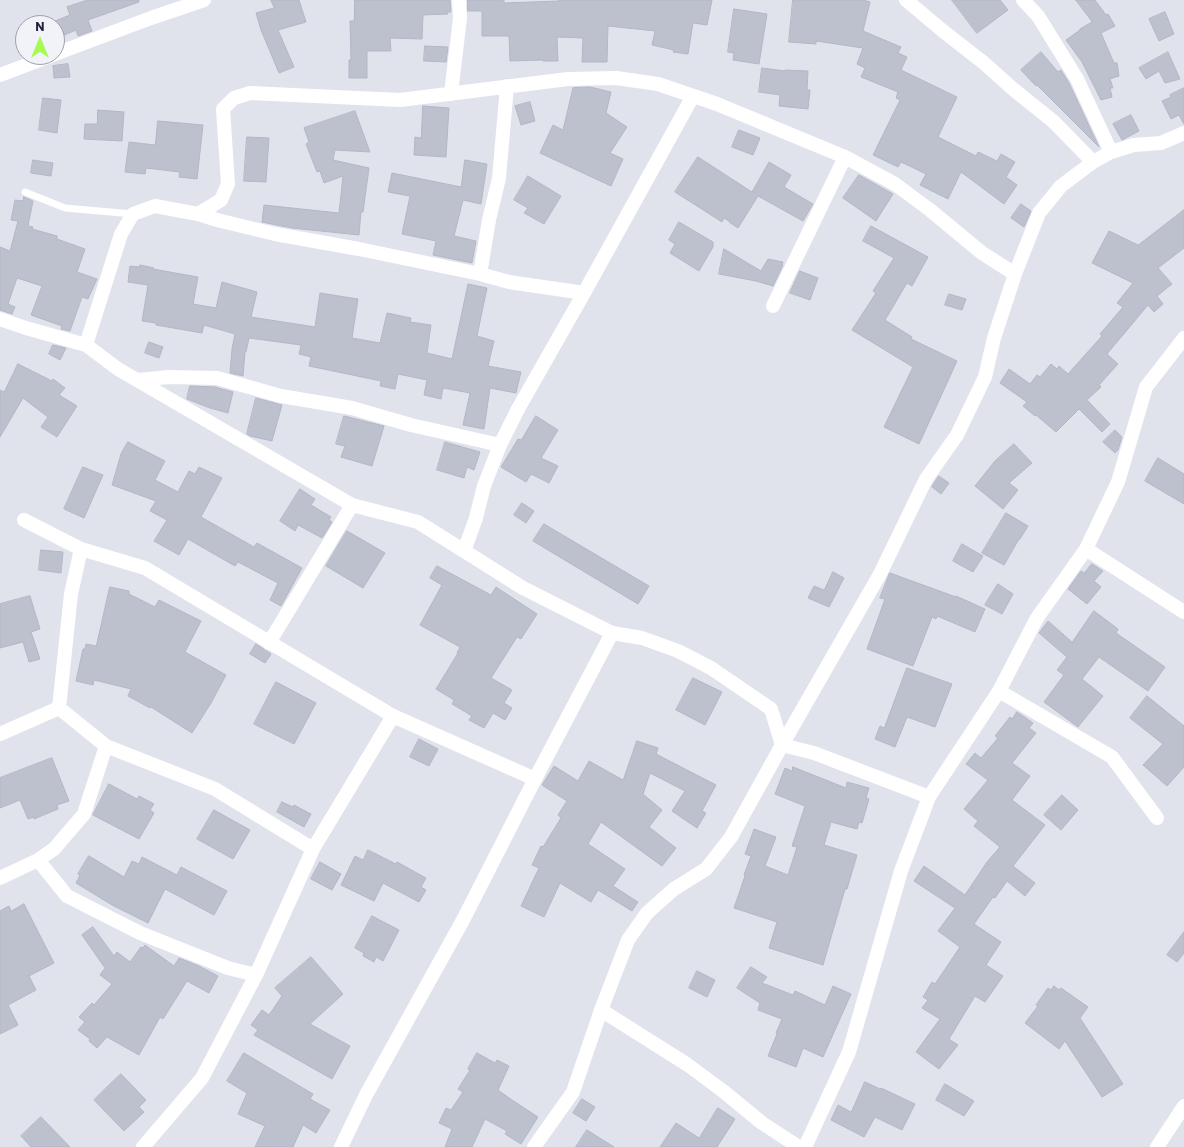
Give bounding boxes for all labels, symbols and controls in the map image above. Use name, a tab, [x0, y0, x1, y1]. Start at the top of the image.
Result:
north arrow	[15, 15, 65, 65]
text: N	[35, 17, 45, 34]

